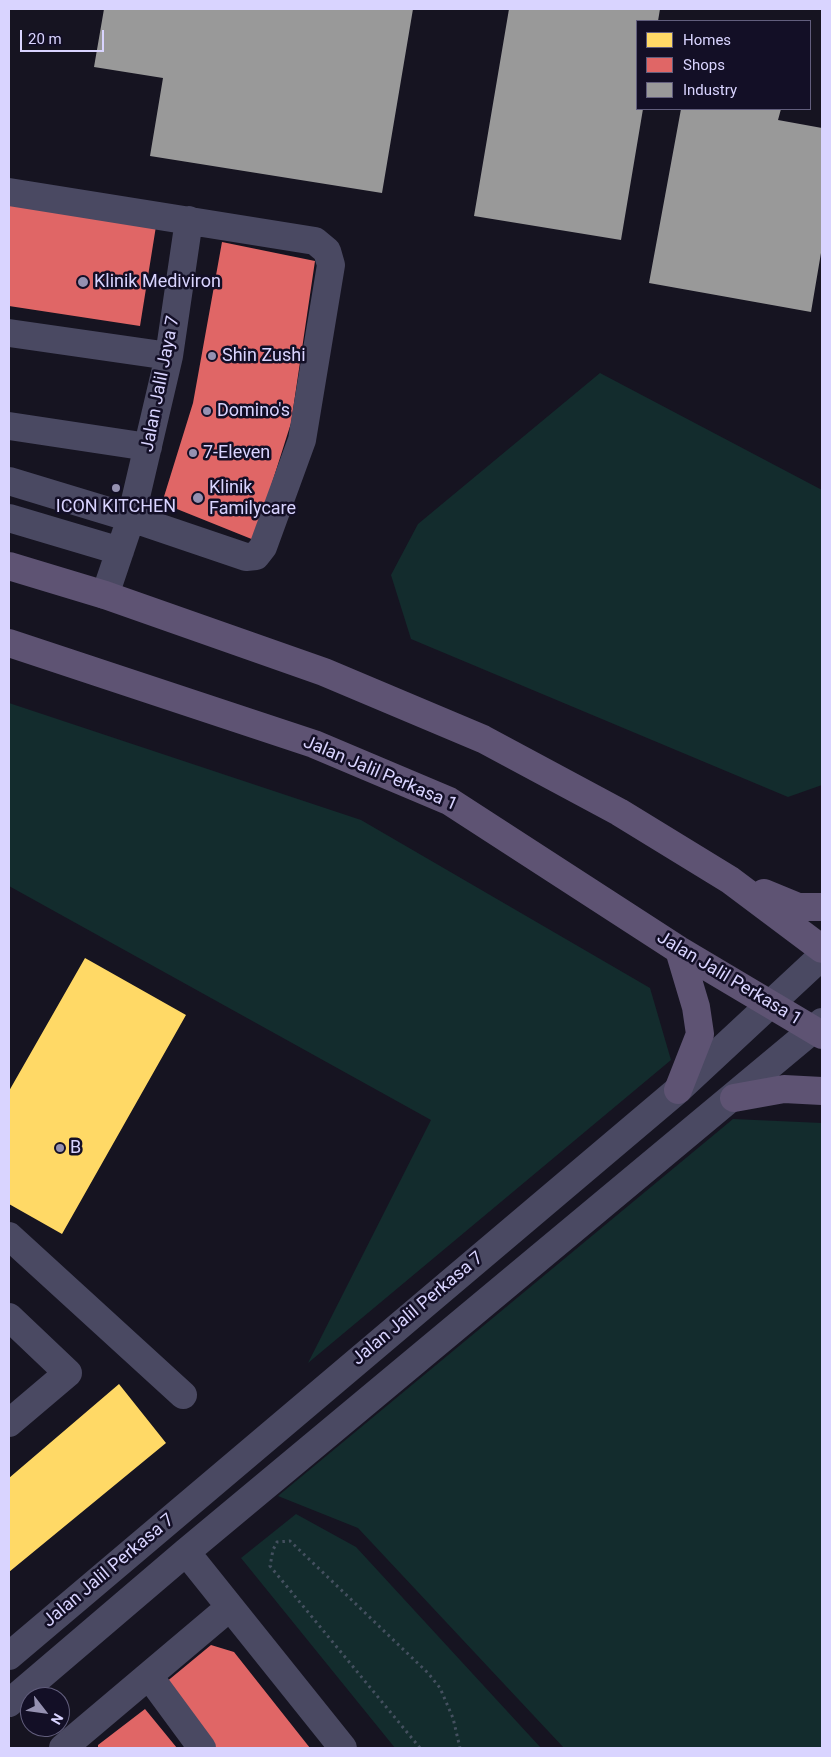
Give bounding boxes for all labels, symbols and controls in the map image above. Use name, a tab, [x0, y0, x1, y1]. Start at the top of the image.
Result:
scale bar	[22, 20, 106, 52]
legend	[636, 20, 811, 110]
text: 20 m	[28, 30, 62, 48]
text: Homes	[683, 31, 731, 49]
text: Shops	[683, 56, 725, 74]
text: Industry	[683, 81, 737, 99]
place label: Klinik Mediviron	[94, 271, 221, 293]
marker: Klinik Mediviron	[76, 275, 90, 289]
street label: Jalan Jalil Jaya 7	[137, 314, 185, 454]
place label: Shin Zushi	[222, 345, 306, 367]
marker: Shin Zushi	[206, 350, 218, 362]
place label: Domino's	[217, 400, 290, 422]
marker: Domino's	[201, 405, 213, 417]
place label: 7-Eleven	[203, 442, 270, 464]
marker: 7-Eleven	[187, 447, 199, 459]
place label: Klinik Familycare	[209, 477, 296, 520]
marker: ICON KITCHEN	[110, 482, 122, 494]
marker: Klinik Familycare	[191, 491, 205, 505]
place label: ICON KITCHEN	[56, 496, 176, 518]
street label: Jalan Jalil Perkasa 1	[300, 732, 460, 816]
street label: Jalan Jalil Perkasa 1	[653, 927, 805, 1031]
place label: B	[70, 1137, 81, 1159]
marker: B	[54, 1142, 66, 1154]
street label: Jalan Jalil Perkasa 7	[348, 1248, 488, 1370]
street label: Jalan Jalil Perkasa 7	[39, 1510, 179, 1632]
north arrow	[20, 1687, 70, 1737]
text: N	[48, 1711, 67, 1727]

